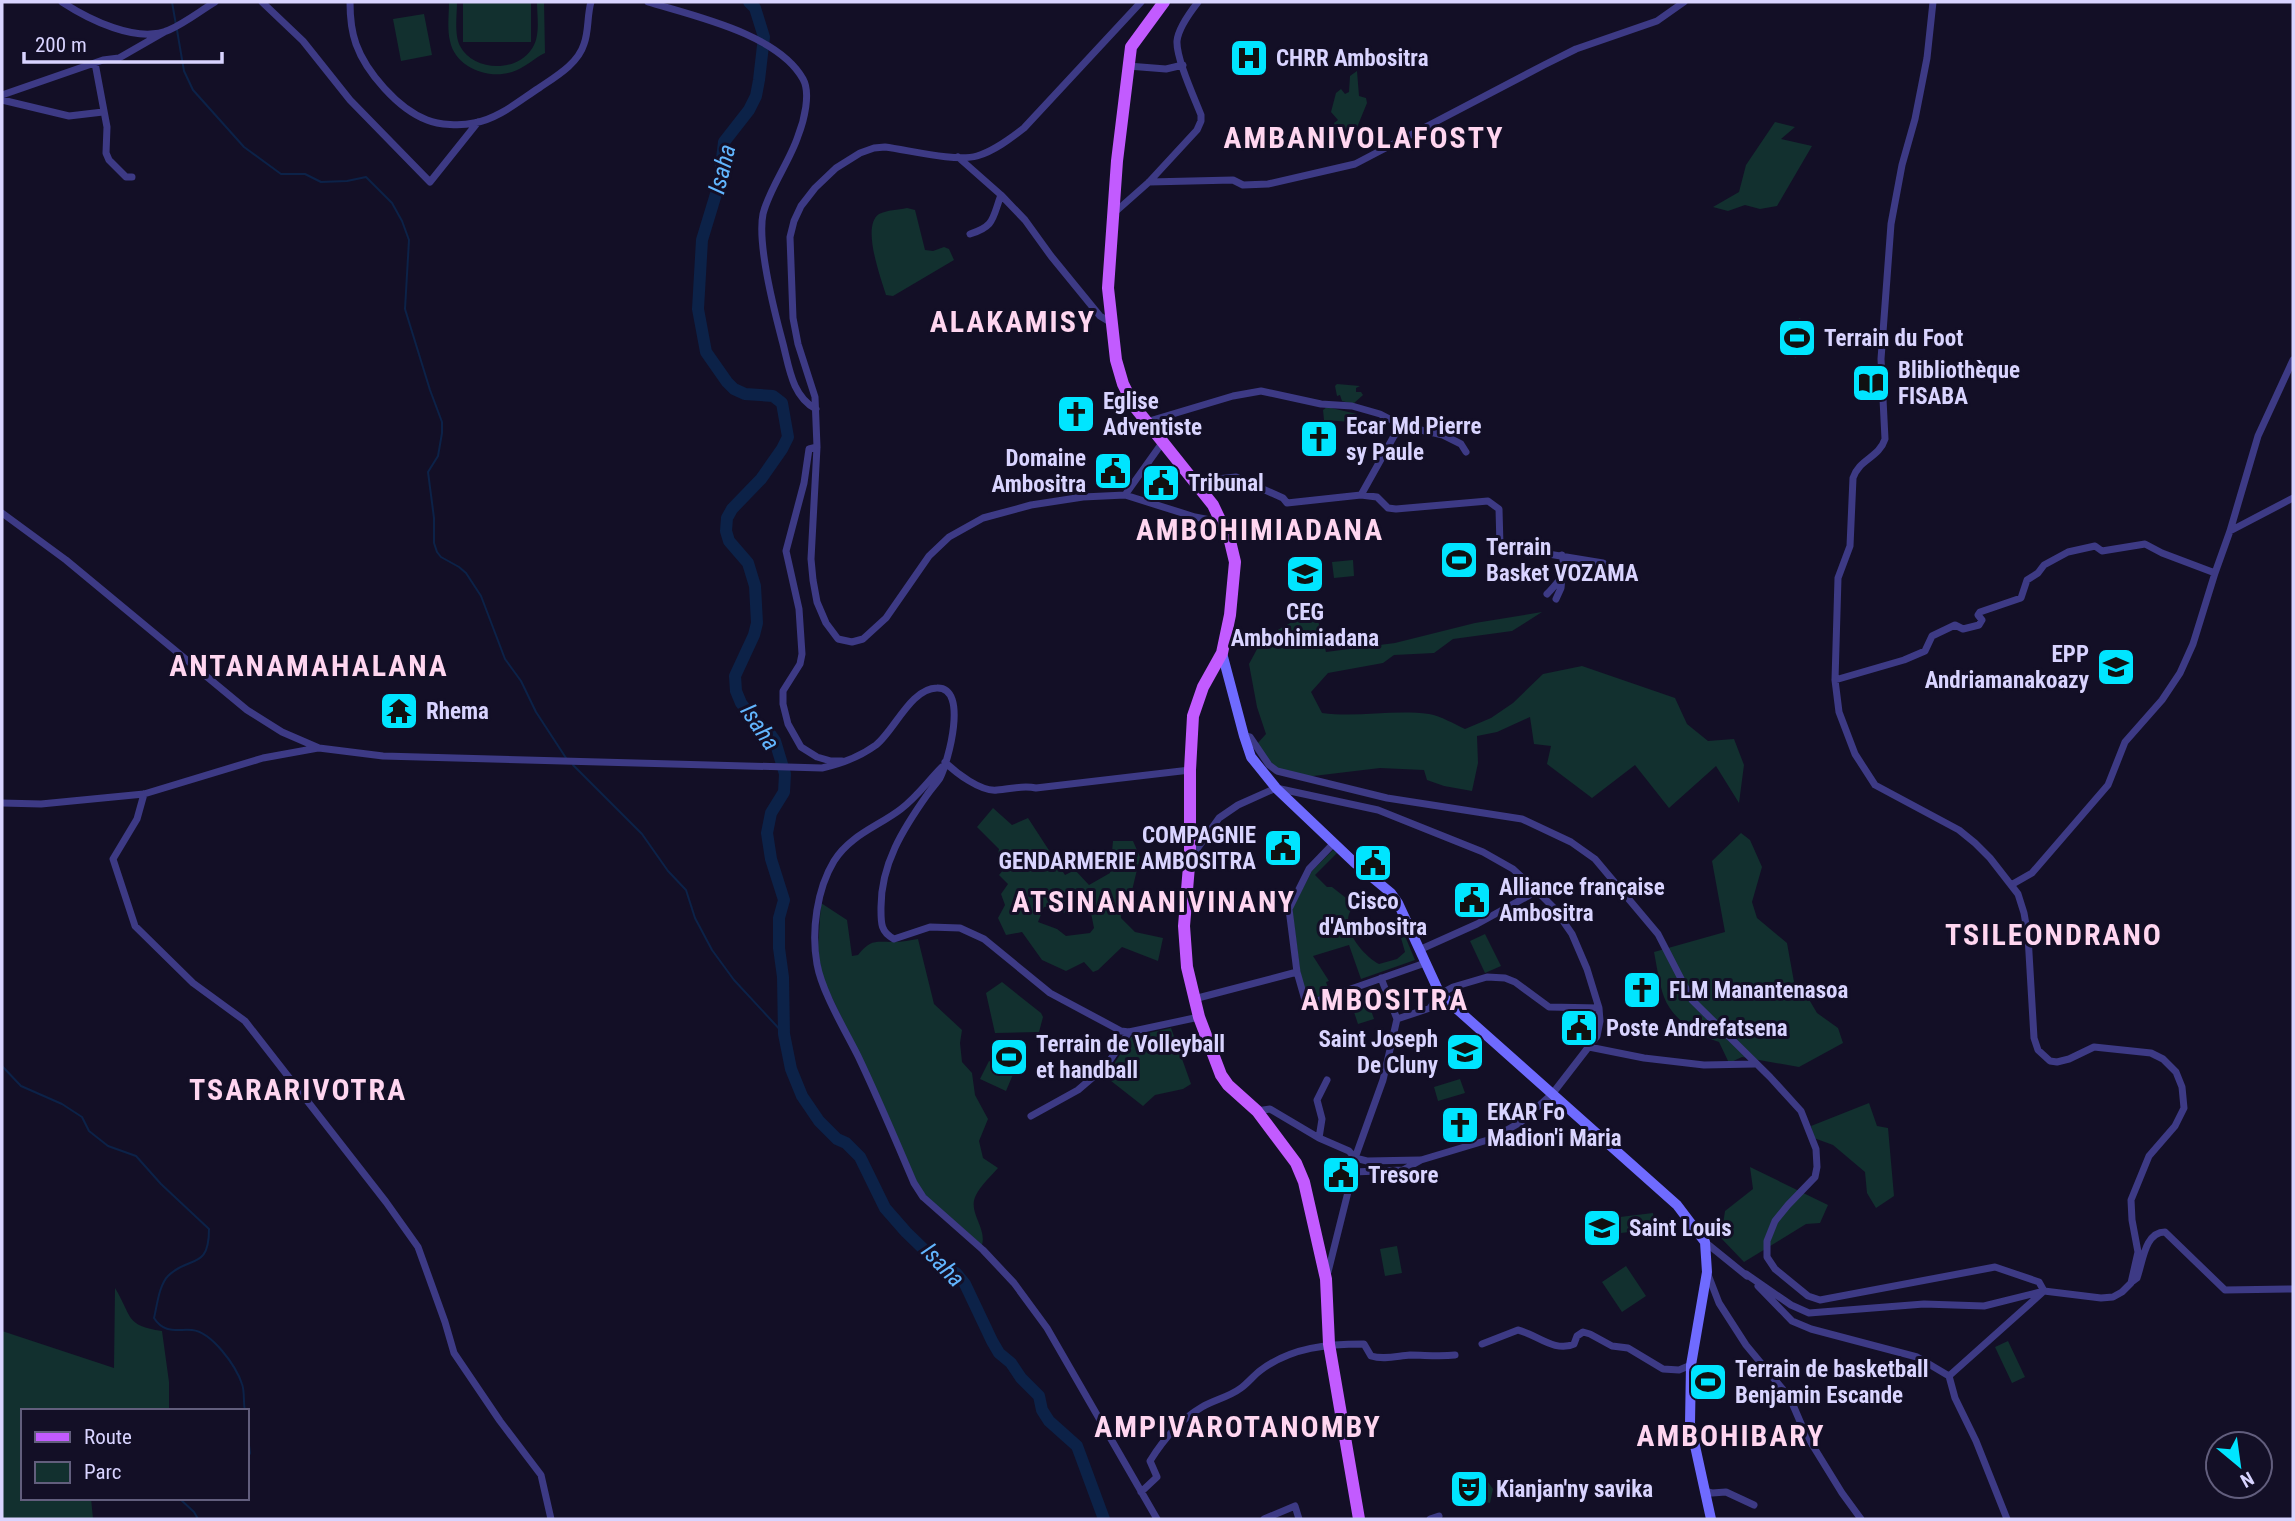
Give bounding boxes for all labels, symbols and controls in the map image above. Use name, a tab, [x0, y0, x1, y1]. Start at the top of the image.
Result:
scale bar	[24, 21, 222, 65]
text: 200 m	[35, 33, 87, 57]
hospital icon: CHRR Ambositra	[1228, 37, 1270, 79]
place label: CHRR Ambositra	[1276, 45, 1429, 72]
district label: AMBANIVOLAFOSTY	[1223, 120, 1505, 155]
water label: Isaha	[702, 141, 742, 197]
district label: ALAKAMISY	[930, 304, 1096, 339]
sports icon: Terrain du Foot	[1776, 317, 1818, 359]
place label: Terrain du Foot	[1824, 325, 1963, 352]
place label: Blibliothèque FISABA	[1898, 357, 2020, 410]
library icon: Blibliothèque FISABA	[1850, 362, 1892, 404]
place label: Eglise Adventiste	[1103, 388, 1202, 441]
church icon: Eglise Adventiste	[1055, 393, 1097, 435]
place label: Ecar Md Pierre sy Paule	[1346, 413, 1481, 466]
church icon: Ecar Md Pierre sy Paule	[1298, 418, 1340, 460]
place label: Domaine Ambositra	[992, 445, 1086, 498]
public building icon: Domaine Ambositra	[1092, 450, 1134, 492]
public building icon: Tribunal	[1140, 462, 1182, 504]
place label: Tribunal	[1188, 470, 1264, 497]
district label: AMBOHIMIADANA	[1136, 512, 1384, 547]
place label: Terrain Basket VOZAMA	[1486, 534, 1639, 587]
sports icon: Terrain Basket VOZAMA	[1438, 539, 1480, 581]
school or university icon: CEG Ambohimiadana	[1284, 553, 1326, 595]
place label: CEG Ambohimiadana	[1231, 599, 1379, 652]
place label: EPP Andriamanakoazy	[1925, 641, 2090, 694]
school or university icon: EPP Andriamanakoazy	[2095, 646, 2137, 688]
district label: ANTANAMAHALANA	[169, 648, 449, 683]
temple icon: Rhema	[378, 690, 420, 732]
place label: Rhema	[426, 698, 489, 725]
water label: Isaha	[734, 698, 786, 756]
place label: COMPAGNIE GENDARMERIE AMBOSITRA	[999, 822, 1256, 875]
public building icon: COMPAGNIE GENDARMERIE AMBOSITRA	[1262, 827, 1304, 869]
public building icon: Cisco d'Ambositra	[1352, 842, 1394, 884]
place label: Alliance française Ambositra	[1499, 874, 1665, 927]
public building icon: Alliance française Ambositra	[1451, 879, 1493, 921]
district label: ATSINANANIVINANY	[1012, 884, 1296, 919]
place label: Cisco d'Ambositra	[1319, 888, 1427, 941]
district label: TSILEONDRANO	[1945, 917, 2163, 952]
church icon: FLM Manantenasoa	[1621, 969, 1663, 1011]
place label: FLM Manantenasoa	[1669, 977, 1849, 1004]
district label: AMBOSITRA	[1301, 982, 1469, 1017]
public building icon: Poste Andrefatsena	[1558, 1007, 1600, 1049]
place label: Poste Andrefatsena	[1606, 1015, 1788, 1042]
place label: Saint Joseph De Cluny	[1318, 1026, 1439, 1079]
place label: Terrain de Volleyball et handball	[1036, 1031, 1225, 1084]
school or university icon: Saint Joseph De Cluny	[1444, 1031, 1486, 1073]
sports icon: Terrain de Volleyball et handball	[988, 1036, 1030, 1078]
district label: TSARARIVOTRA	[189, 1072, 407, 1107]
place label: EKAR Fo Madion'i Maria	[1487, 1099, 1622, 1152]
church icon: EKAR Fo Madion'i Maria	[1439, 1104, 1481, 1146]
public building icon: Tresore	[1320, 1154, 1362, 1196]
place label: Tresore	[1368, 1162, 1438, 1189]
school or university icon: Saint Louis	[1581, 1207, 1623, 1249]
place label: Saint Louis	[1629, 1215, 1732, 1242]
water label: Isaha	[916, 1237, 970, 1293]
place label: Terrain de basketball Benjamin Escande	[1735, 1356, 1929, 1409]
sports icon: Terrain de basketball Benjamin Escande	[1687, 1361, 1729, 1403]
legend	[21, 1409, 248, 1500]
district label: AMPIVAROTANOMBY	[1094, 1409, 1382, 1444]
district label: AMBOHIBARY	[1636, 1418, 1826, 1453]
text: Route	[84, 1425, 132, 1449]
north arrow	[2204, 1430, 2274, 1500]
text: Parc	[84, 1460, 122, 1484]
text: N	[2236, 1467, 2258, 1492]
theatre icon: Kianjan'ny savika	[1448, 1468, 1490, 1510]
place label: Kianjan'ny savika	[1496, 1476, 1653, 1503]

